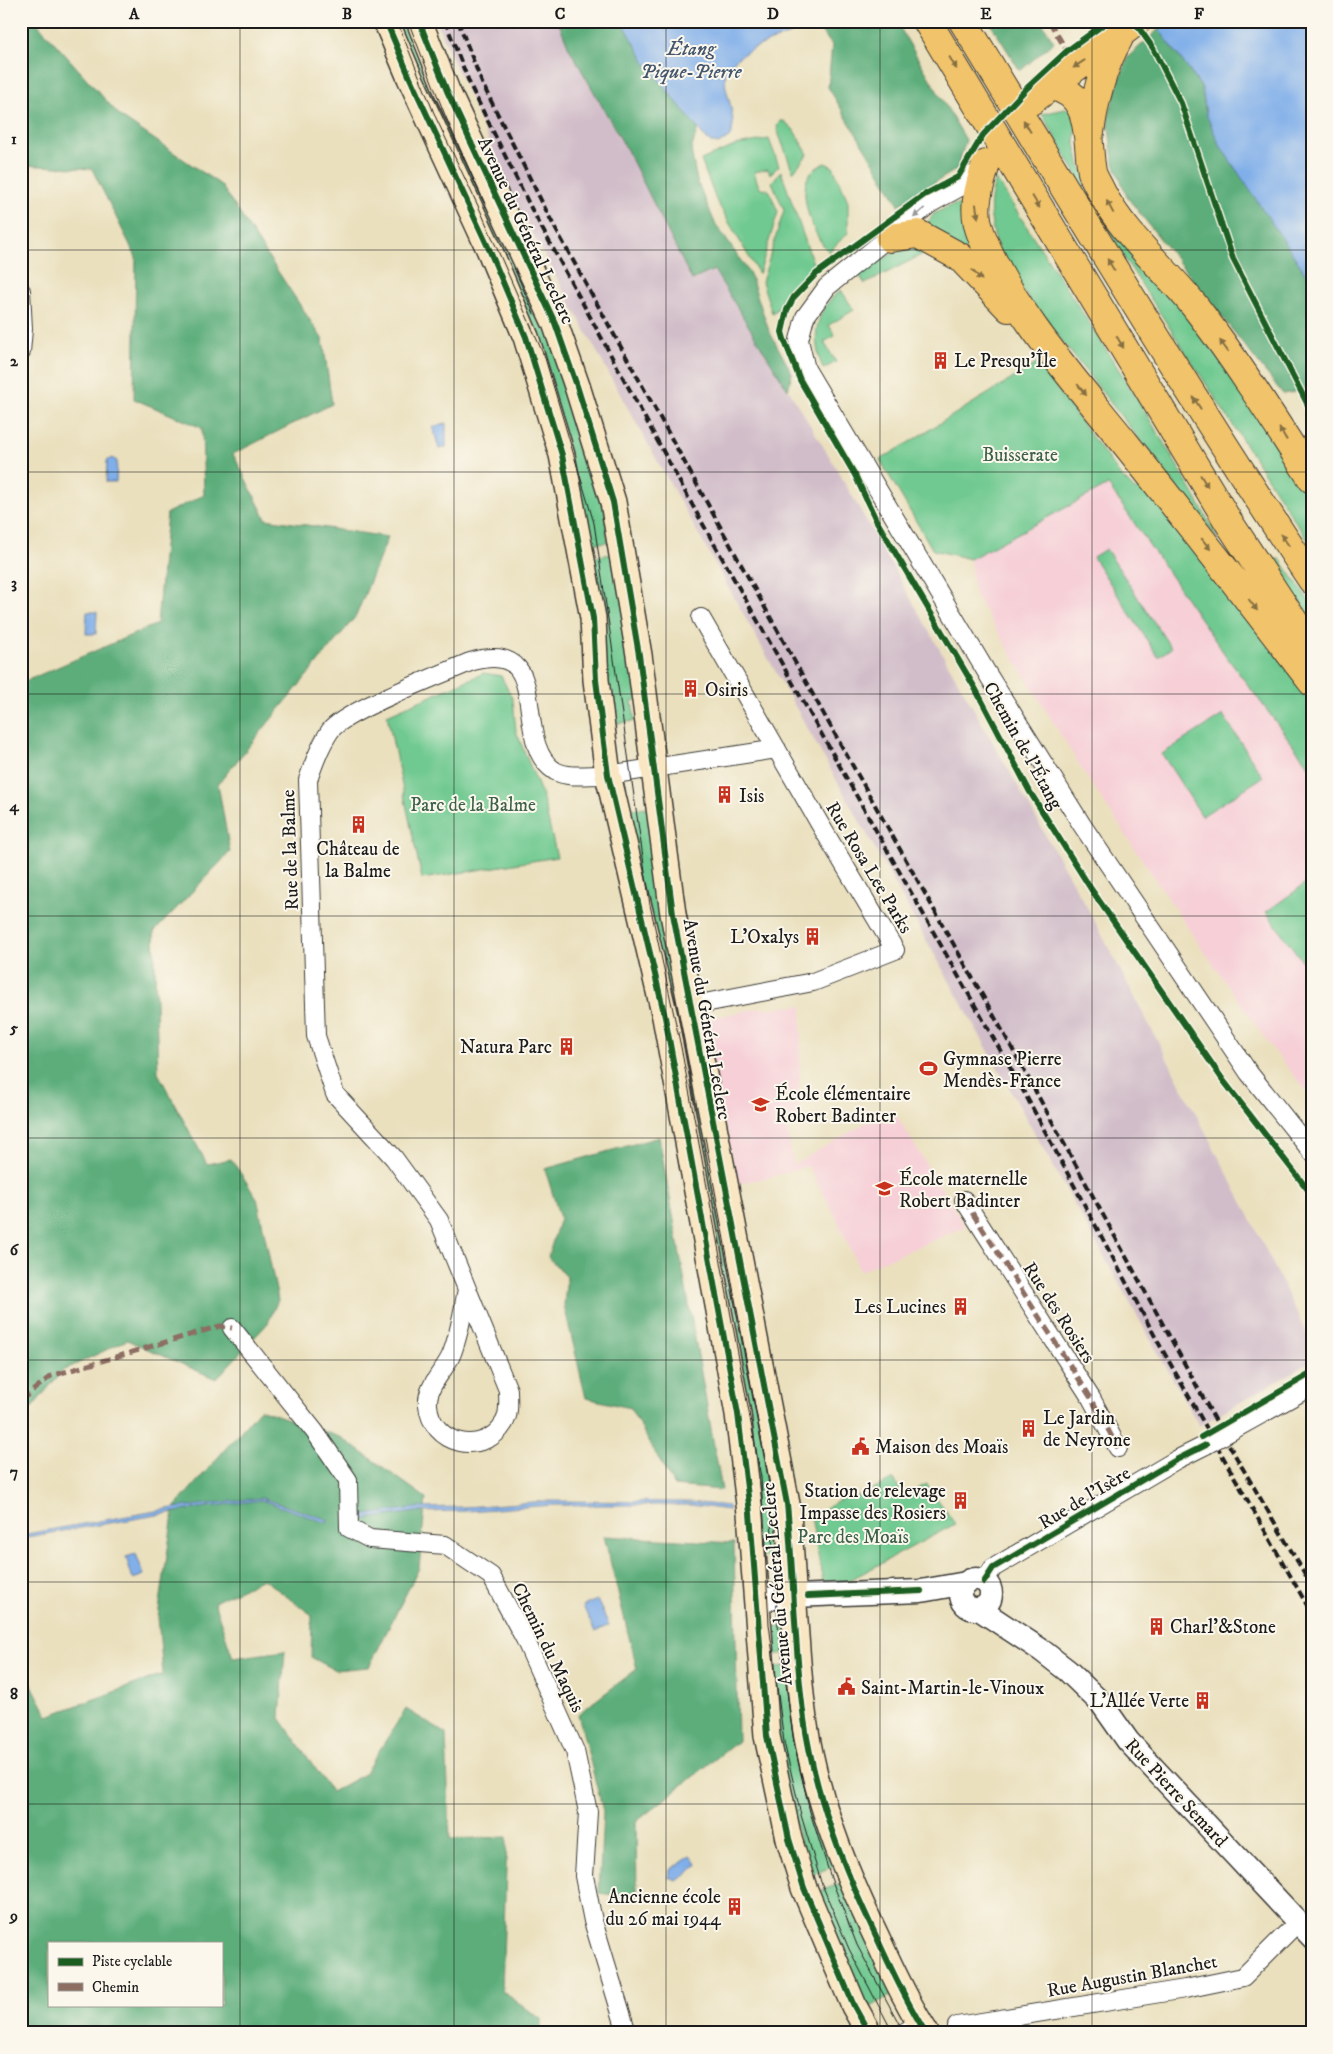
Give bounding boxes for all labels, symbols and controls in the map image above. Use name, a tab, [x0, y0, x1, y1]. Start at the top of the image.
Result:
text: A	[128, 4, 140, 24]
text: B	[342, 4, 352, 24]
text: C	[555, 4, 565, 24]
text: D	[767, 4, 779, 24]
text: E	[980, 4, 992, 24]
text: F	[1194, 4, 1204, 24]
water label: Étang Pique-Pierre	[641, 37, 743, 85]
one-way arrow	[948, 57, 957, 70]
one-way arrow	[1072, 59, 1086, 69]
one-way arrow	[1022, 120, 1031, 133]
text: 1	[11, 129, 17, 149]
street label: Avenue du Général Leclerc	[472, 133, 579, 328]
one-way arrow	[1032, 196, 1041, 209]
one-way arrow	[1106, 200, 1114, 214]
one-way arrow	[973, 203, 981, 219]
one-way arrow	[912, 208, 925, 219]
one-way arrow	[1107, 258, 1116, 271]
one-way arrow	[971, 269, 983, 281]
one-way arrow	[1115, 335, 1124, 348]
one-way arrow	[1219, 339, 1229, 352]
place label: Le Presqu'Île	[954, 348, 1057, 374]
building icon: Le Presqu'Île	[930, 350, 950, 370]
text: 2	[10, 351, 19, 371]
one-way arrow	[1077, 383, 1088, 396]
one-way arrow	[1193, 396, 1202, 409]
one-way arrow	[1279, 428, 1288, 441]
park label: Buisserate	[982, 444, 1058, 467]
one-way arrow	[1200, 474, 1209, 487]
one-way arrow	[1280, 533, 1290, 546]
one-way arrow	[1200, 537, 1211, 550]
text: 3	[11, 573, 17, 593]
one-way arrow	[1248, 598, 1258, 612]
street label: Chemin de l'Étang	[978, 677, 1068, 814]
building icon: Osiris	[681, 679, 701, 699]
place label: Osiris	[705, 679, 748, 702]
building icon: Isis	[715, 785, 735, 805]
place label: Isis	[739, 785, 764, 808]
street label: Rue de la Balme	[277, 789, 304, 911]
park label: Parc de la Balme	[410, 794, 536, 817]
text: 4	[8, 796, 19, 816]
street label: Rue Rosa Lee Parks	[820, 798, 917, 938]
building icon: Château de la Balme	[348, 815, 368, 835]
place label: Château de la Balme	[316, 838, 400, 883]
street label: Avenue du Général Leclerc	[678, 917, 736, 1122]
place label: L'Oxalys	[730, 926, 799, 949]
building icon: L'Oxalys	[803, 926, 823, 946]
text: 5	[9, 1018, 18, 1038]
place label: Natura Parc	[460, 1036, 552, 1059]
building icon: Natura Parc	[556, 1036, 576, 1056]
place label: Gymnase Pierre Mendès-France	[943, 1048, 1062, 1093]
sports icon: Gymnase Pierre Mendès-France	[919, 1059, 939, 1079]
place label: École élémentaire Robert Badinter	[775, 1082, 911, 1128]
school or university icon: École élémentaire Robert Badinter	[751, 1094, 771, 1114]
place label: École maternelle Robert Badinter	[899, 1167, 1028, 1213]
school or university icon: École maternelle Robert Badinter	[875, 1179, 895, 1199]
text: 6	[10, 1240, 20, 1260]
street label: Rue des Rosiers	[1018, 1258, 1100, 1368]
place label: Les Lucines	[854, 1296, 946, 1319]
building icon: Les Lucines	[950, 1296, 970, 1316]
place label: Le Jardin de Neyrone	[1043, 1407, 1131, 1452]
building icon: Le Jardin de Neyrone	[1019, 1418, 1039, 1438]
public building icon: Maison des Moaïs	[851, 1436, 871, 1456]
place label: Maison des Moaïs	[875, 1436, 1008, 1459]
text: 7	[10, 1462, 18, 1482]
street label: Rue de l'Isère	[1035, 1462, 1135, 1535]
place label: Station de relevage Impasse des Rosiers	[800, 1480, 946, 1525]
street label: Avenue du Général Leclerc	[757, 1481, 798, 1686]
building icon: Station de relevage Impasse des Rosiers	[950, 1491, 970, 1511]
park label: Parc des Moaïs	[797, 1526, 909, 1549]
street label: Chemin du Maquis	[505, 1579, 589, 1717]
building icon: Charl’&Stone	[1146, 1616, 1166, 1636]
place label: Charl’&Stone	[1170, 1616, 1276, 1639]
public building icon: Saint-Martin-le-Vinoux	[837, 1677, 857, 1697]
place label: Saint-Martin-le-Vinoux	[861, 1677, 1045, 1700]
text: 8	[10, 1684, 18, 1704]
place label: L'Allée Verte	[1089, 1690, 1189, 1713]
building icon: L'Allée Verte	[1193, 1690, 1213, 1710]
street label: Rue Pierre Semard	[1120, 1734, 1233, 1853]
place label: Ancienne école du 26 mai 1944	[605, 1886, 722, 1931]
building icon: Ancienne école du 26 mai 1944	[725, 1897, 745, 1917]
text: 9	[9, 1906, 18, 1926]
legend	[48, 1942, 222, 2006]
street label: Rue Augustin Blanchet	[1045, 1950, 1219, 2003]
text: Piste cyclable	[92, 1952, 172, 1971]
text: Chemin	[92, 1978, 139, 1997]

